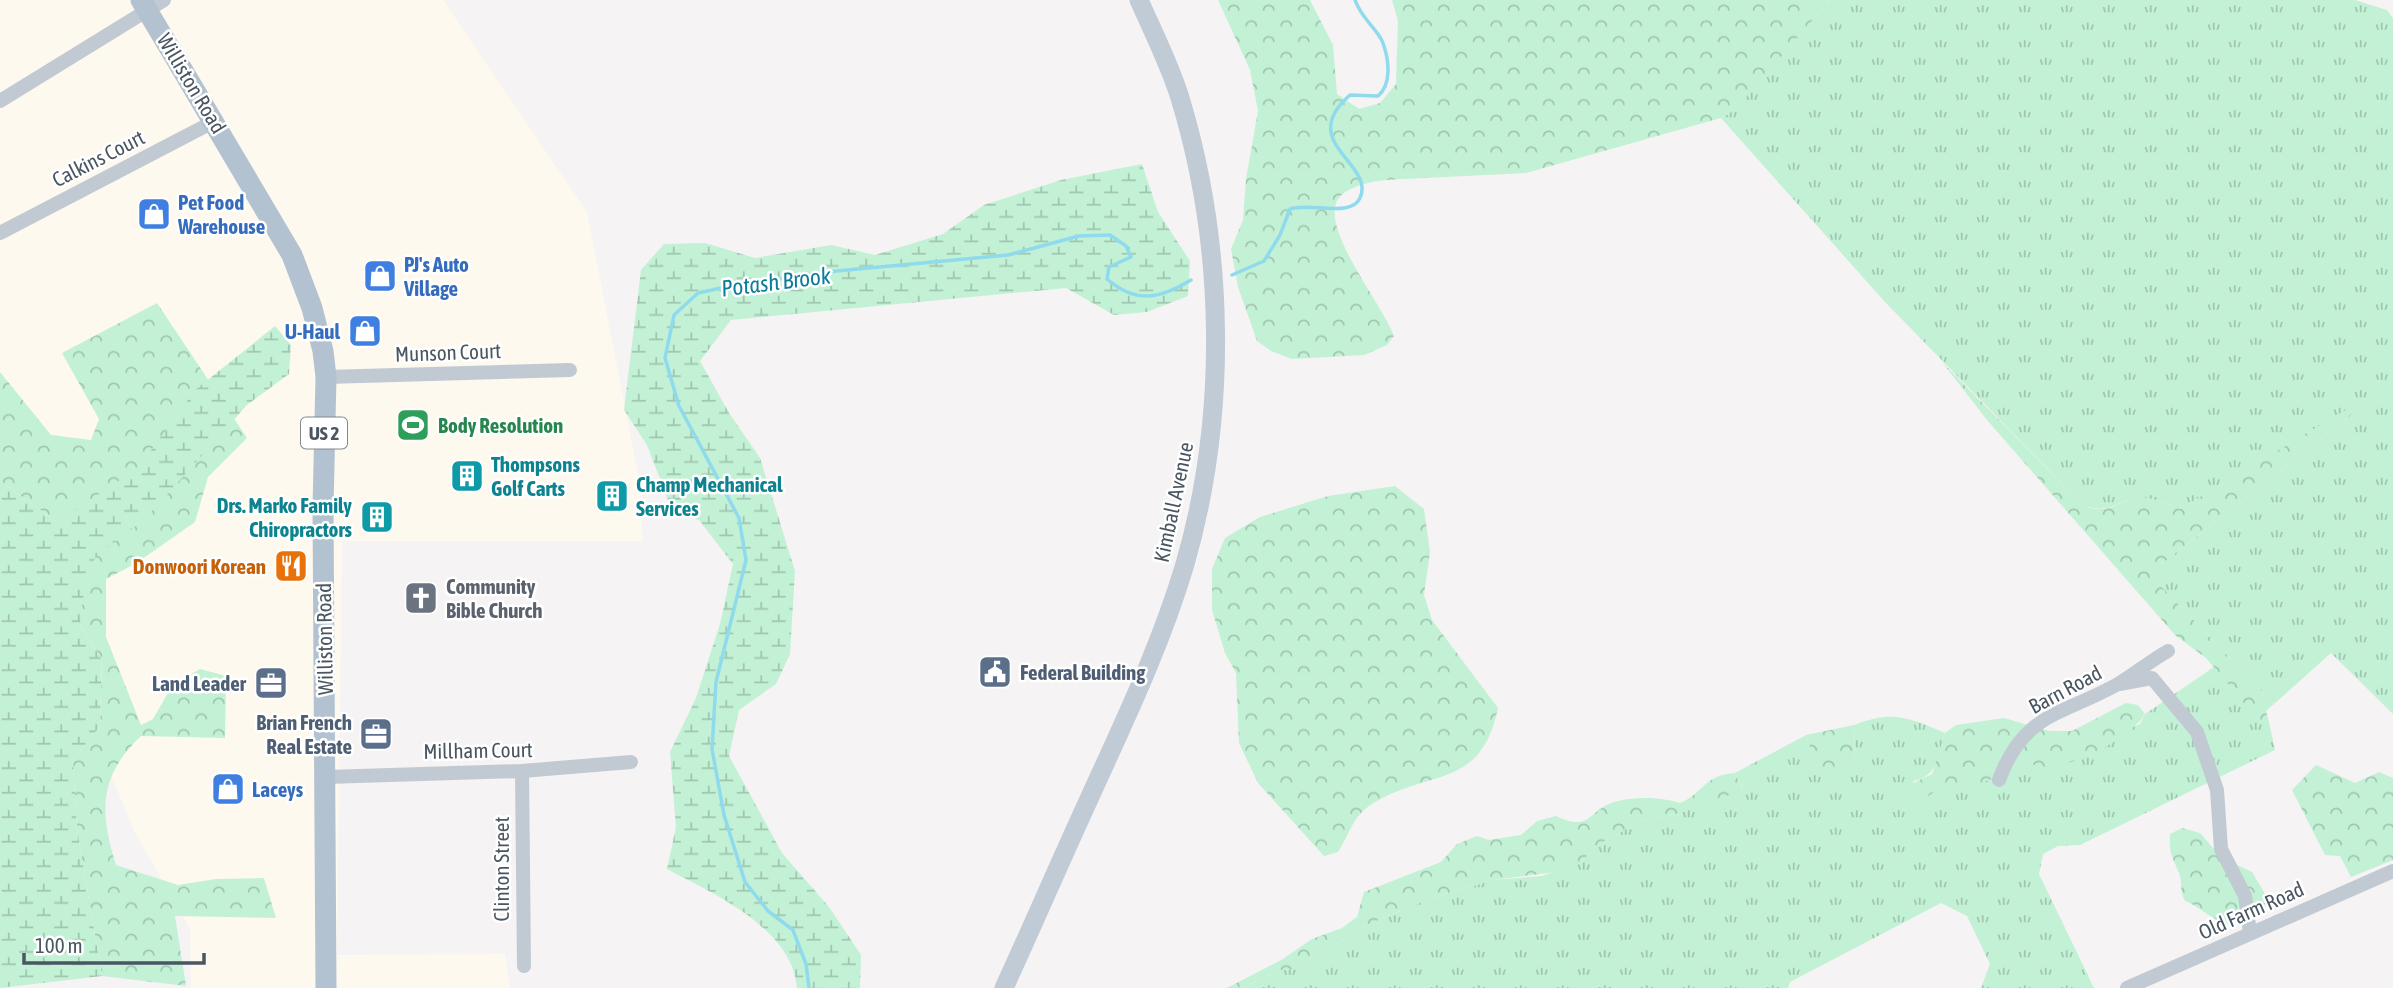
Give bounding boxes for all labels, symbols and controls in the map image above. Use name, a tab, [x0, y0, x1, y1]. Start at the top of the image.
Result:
street label: Williston Road	[153, 29, 231, 137]
street label: Calkins Court	[48, 125, 148, 191]
place label: Pet Food Warehouse	[177, 190, 265, 238]
shop icon: Pet Food Warehouse	[135, 195, 173, 233]
place label: PJ's Auto Village	[403, 252, 469, 300]
shop icon: PJ's Auto Village	[361, 257, 399, 295]
water label: Potash Brook	[720, 262, 833, 302]
shop icon: U-Haul	[346, 312, 384, 350]
place label: U-Haul	[285, 319, 340, 343]
street label: Munson Court	[394, 338, 502, 366]
sports icon: Body Resolution	[394, 406, 432, 444]
place label: Body Resolution	[438, 413, 563, 437]
road number: US 2	[301, 418, 347, 448]
street label: Kimball Avenue	[1149, 440, 1197, 564]
place label: Thompsons Golf Carts	[491, 452, 580, 500]
building icon: Thompsons Golf Carts	[448, 457, 486, 495]
place label: Champ Mechanical Services	[636, 472, 783, 520]
building icon: Champ Mechanical Services	[593, 477, 631, 515]
place label: Drs. Marko Family Chiropractors	[217, 493, 353, 541]
building icon: Drs. Marko Family Chiropractors	[358, 498, 396, 536]
restaurant icon: Donwoori Korean	[272, 547, 310, 585]
place label: Donwoori Korean	[133, 554, 266, 578]
place label: Community Bible Church	[446, 574, 542, 622]
church icon: Community Bible Church	[402, 579, 440, 617]
street label: Williston Road	[311, 583, 337, 695]
public building icon: Federal Building	[976, 653, 1014, 691]
place label: Federal Building	[1020, 660, 1146, 684]
street label: Barn Road	[2024, 660, 2106, 718]
office icon: Land Leader	[252, 664, 290, 702]
place label: Land Leader	[152, 671, 247, 695]
place label: Brian French Real Estate	[256, 710, 352, 758]
office icon: Brian French Real Estate	[357, 715, 395, 753]
street label: Millham Court	[423, 737, 533, 763]
shop icon: Laceys	[209, 770, 247, 808]
place label: Laceys	[252, 777, 304, 801]
street label: Clinton Street	[489, 817, 513, 921]
street label: Old Farm Road	[2195, 876, 2307, 944]
scale bar	[24, 922, 205, 966]
text: 100 m	[35, 933, 83, 957]

